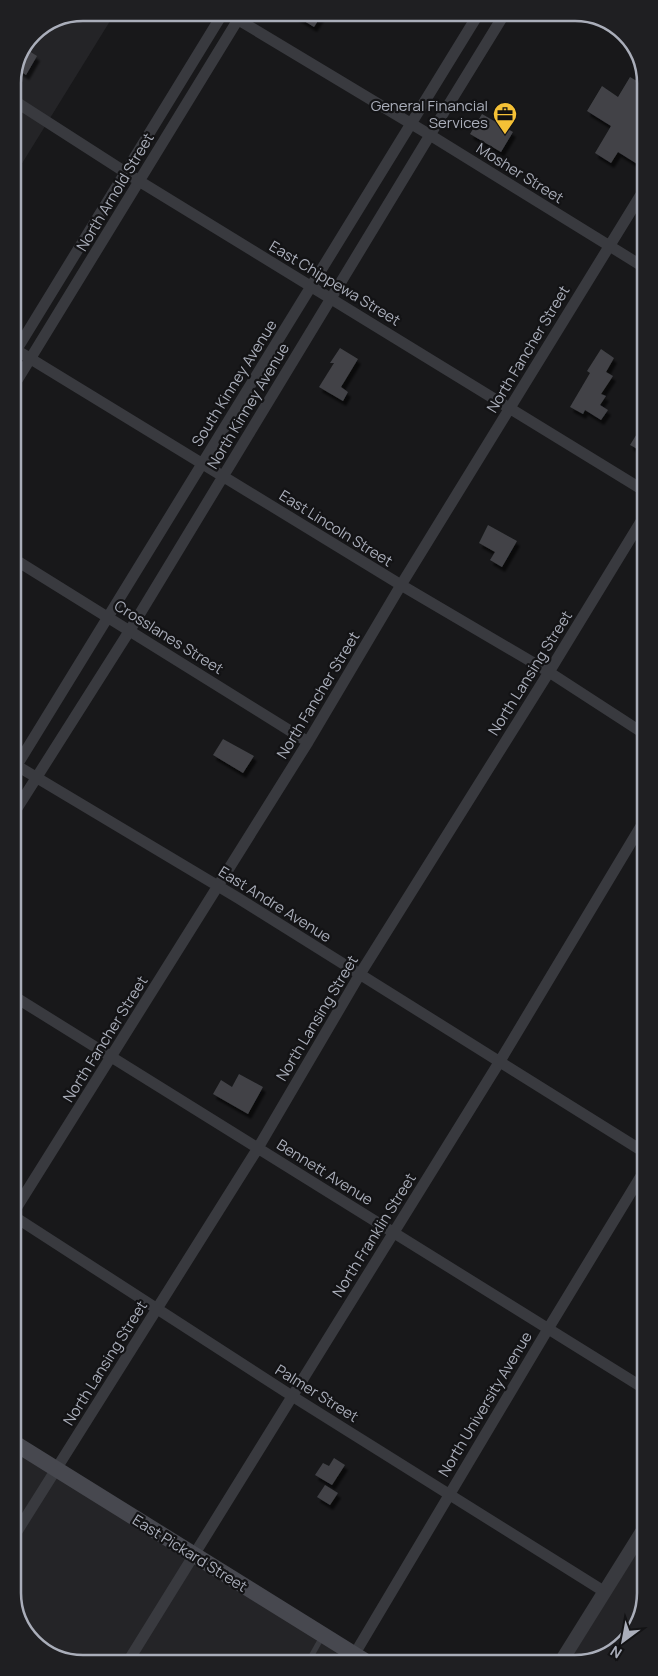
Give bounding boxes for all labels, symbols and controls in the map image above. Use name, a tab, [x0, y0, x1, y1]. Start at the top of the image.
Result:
place label: General Financial Services	[371, 95, 488, 133]
office icon: General Financial Services	[492, 101, 518, 135]
street label: North Arnold Street	[71, 129, 159, 255]
street label: Mosher Street	[472, 138, 568, 208]
street label: East Chippewa Street	[265, 235, 405, 331]
street label: North Fancher Street	[482, 281, 574, 417]
street label: South Kinney Avenue	[186, 315, 282, 450]
street label: North Kinney Avenue	[202, 339, 294, 473]
street label: East Lincoln Street	[275, 485, 397, 571]
street label: Crosslanes Street	[110, 595, 228, 679]
street label: North Lansing Street	[483, 607, 577, 739]
street label: North Fancher Street	[272, 627, 364, 763]
street label: East Andre Avenue	[215, 861, 336, 947]
street label: North Lansing Street	[271, 951, 363, 1085]
street label: North Fancher Street	[58, 972, 152, 1106]
street label: Bennett Avenue	[273, 1134, 377, 1210]
street label: North Franklin Street	[327, 1169, 421, 1301]
street label: North Lansing Street	[58, 1297, 152, 1429]
street label: North University Avenue	[433, 1327, 537, 1481]
street label: Palmer Street	[271, 1359, 363, 1427]
street label: East Pickard Street	[129, 1509, 251, 1597]
north arrow	[598, 1616, 648, 1666]
text: N	[607, 1642, 625, 1663]

